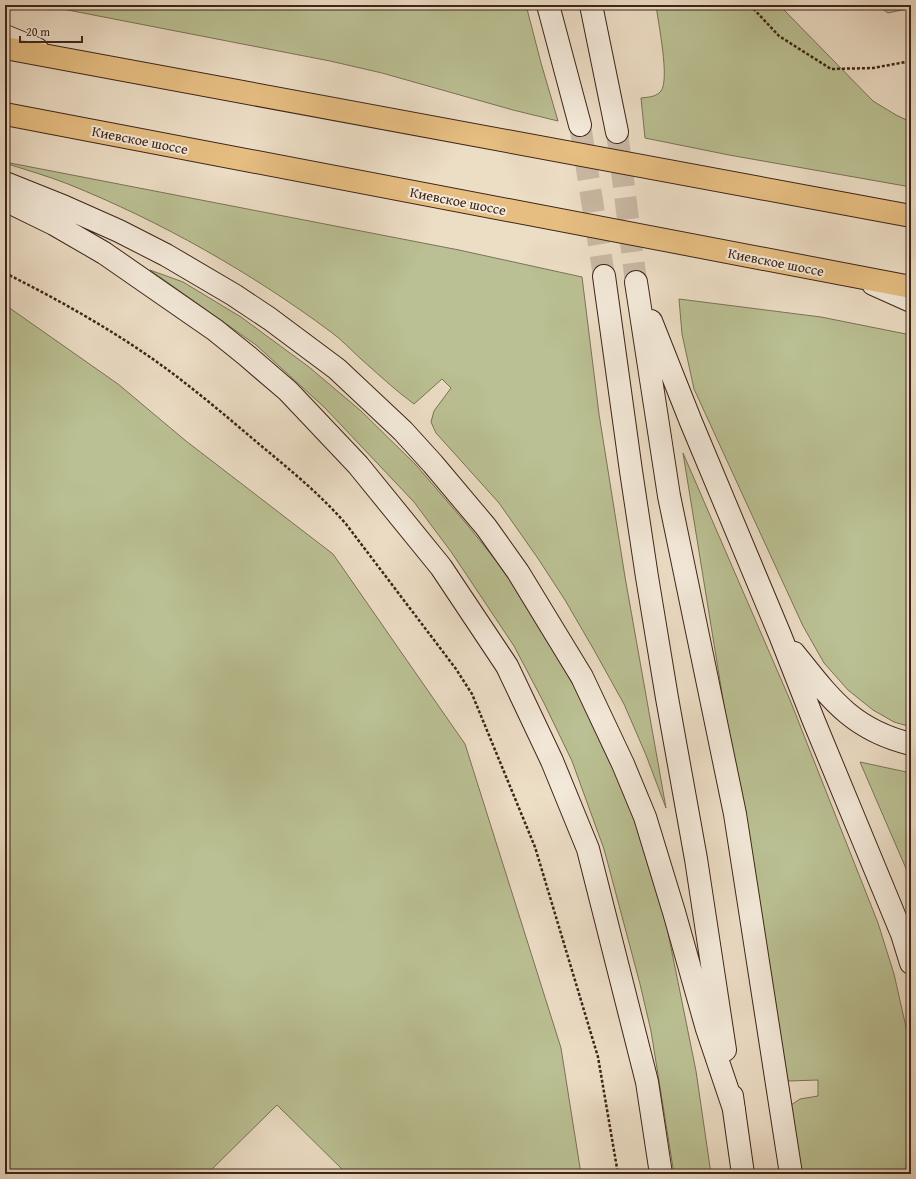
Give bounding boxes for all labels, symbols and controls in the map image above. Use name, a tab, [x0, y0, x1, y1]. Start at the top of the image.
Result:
scale bar	[20, 18, 82, 44]
text: 20 m	[26, 23, 50, 40]
street label: Киевское шоссе	[90, 121, 190, 159]
street label: Киевское шоссе	[408, 182, 508, 220]
street label: Киевское шоссе	[726, 243, 826, 281]

